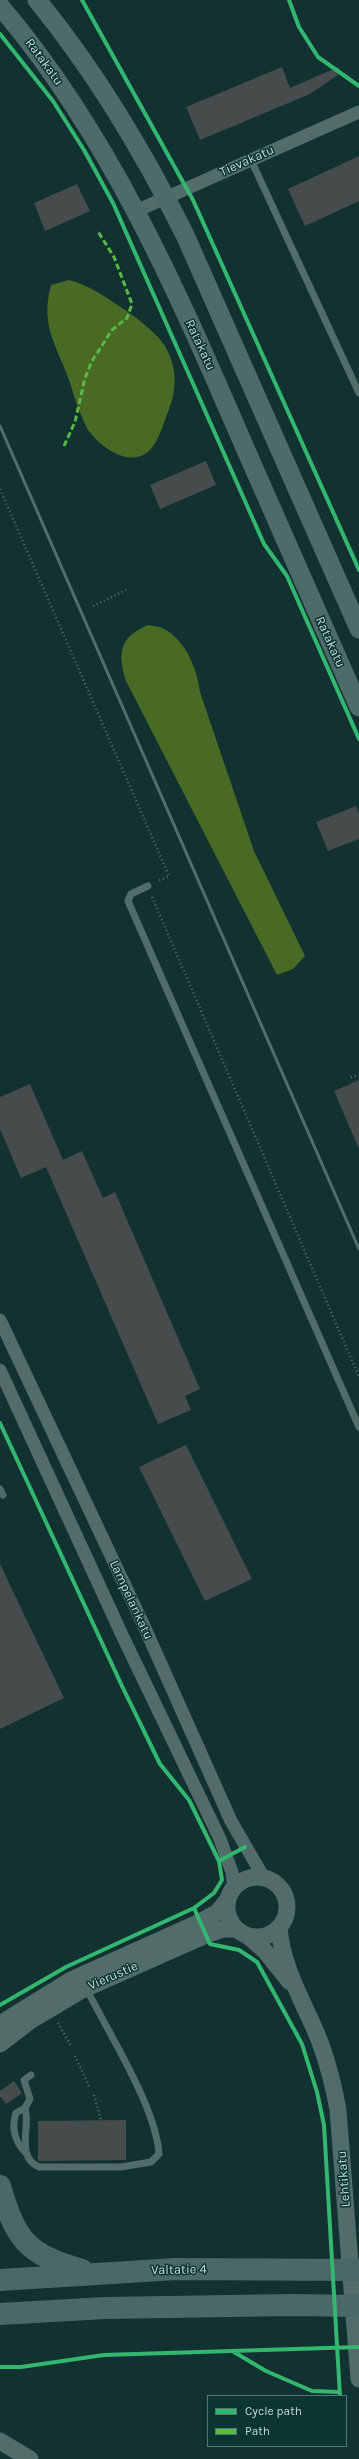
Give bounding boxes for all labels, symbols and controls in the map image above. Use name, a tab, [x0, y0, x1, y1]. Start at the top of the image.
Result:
street label: Ratakatu	[22, 35, 66, 89]
street label: Tievakatu	[217, 142, 277, 180]
street label: Ratakatu	[181, 317, 219, 373]
street label: Ratakatu	[312, 614, 348, 670]
street label: Lampelankatu	[106, 1558, 156, 1642]
street label: Vierustie	[86, 1958, 140, 1994]
street label: Lehtikatu	[334, 2150, 354, 2208]
street label: Valtatie 4	[151, 2262, 207, 2278]
legend	[207, 2395, 347, 2447]
text: Cycle path	[245, 2404, 302, 2418]
text: Path	[245, 2424, 270, 2438]

